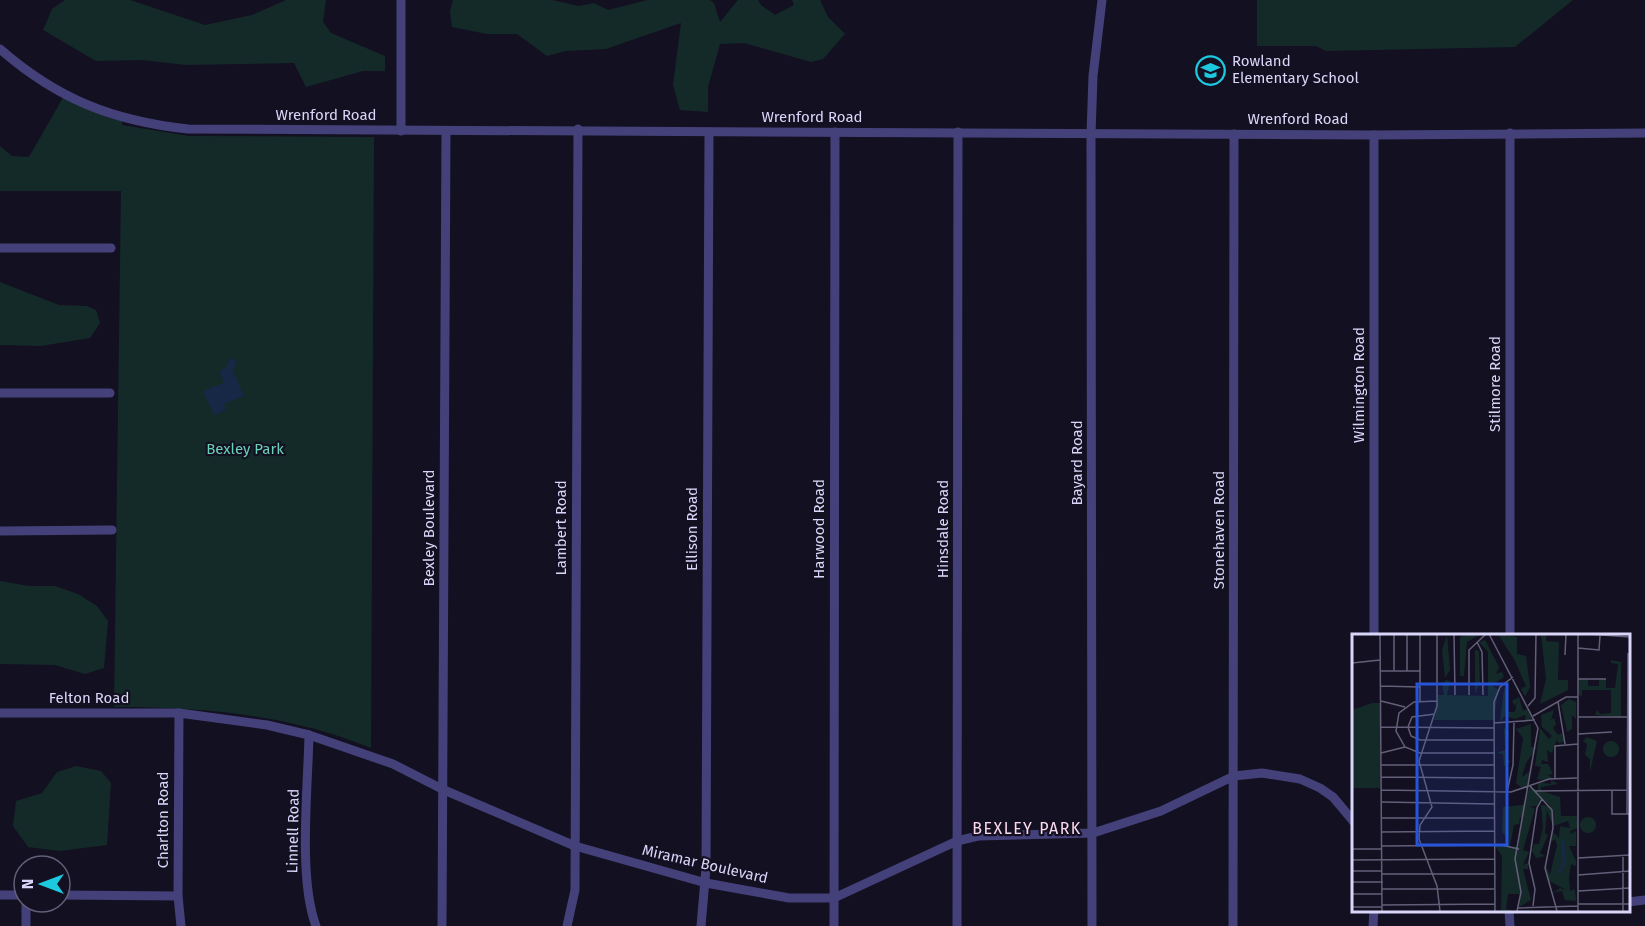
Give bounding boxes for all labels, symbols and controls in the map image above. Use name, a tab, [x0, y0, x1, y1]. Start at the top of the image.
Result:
place label: Rowland Elementary School	[1232, 52, 1360, 87]
school or university icon: Rowland Elementary School	[1195, 54, 1227, 86]
street label: Wrenford Road	[275, 106, 377, 124]
street label: Wrenford Road	[761, 108, 863, 126]
street label: Wrenford Road	[1247, 110, 1349, 128]
street label: Wilmington Road	[1350, 327, 1368, 443]
street label: Stilmore Road	[1486, 336, 1504, 432]
street label: Bayard Road	[1068, 420, 1086, 506]
park label: Bexley Park	[206, 440, 284, 458]
street label: Bexley Boulevard	[420, 470, 438, 586]
street label: Stonehaven Road	[1210, 471, 1228, 589]
street label: Harwood Road	[810, 479, 828, 579]
street label: Lambert Road	[552, 480, 570, 576]
street label: Hinsdale Road	[934, 480, 952, 578]
street label: Ellison Road	[683, 487, 701, 571]
inset map	[1352, 634, 1630, 911]
street label: Felton Road	[49, 689, 129, 707]
street label: Charlton Road	[154, 772, 172, 868]
street label: Linnell Road	[283, 788, 303, 874]
district label: BEXLEY PARK	[972, 819, 1082, 838]
street label: Miramar Boulevard	[640, 841, 770, 887]
north arrow	[12, 854, 72, 914]
text: N	[18, 879, 37, 889]

